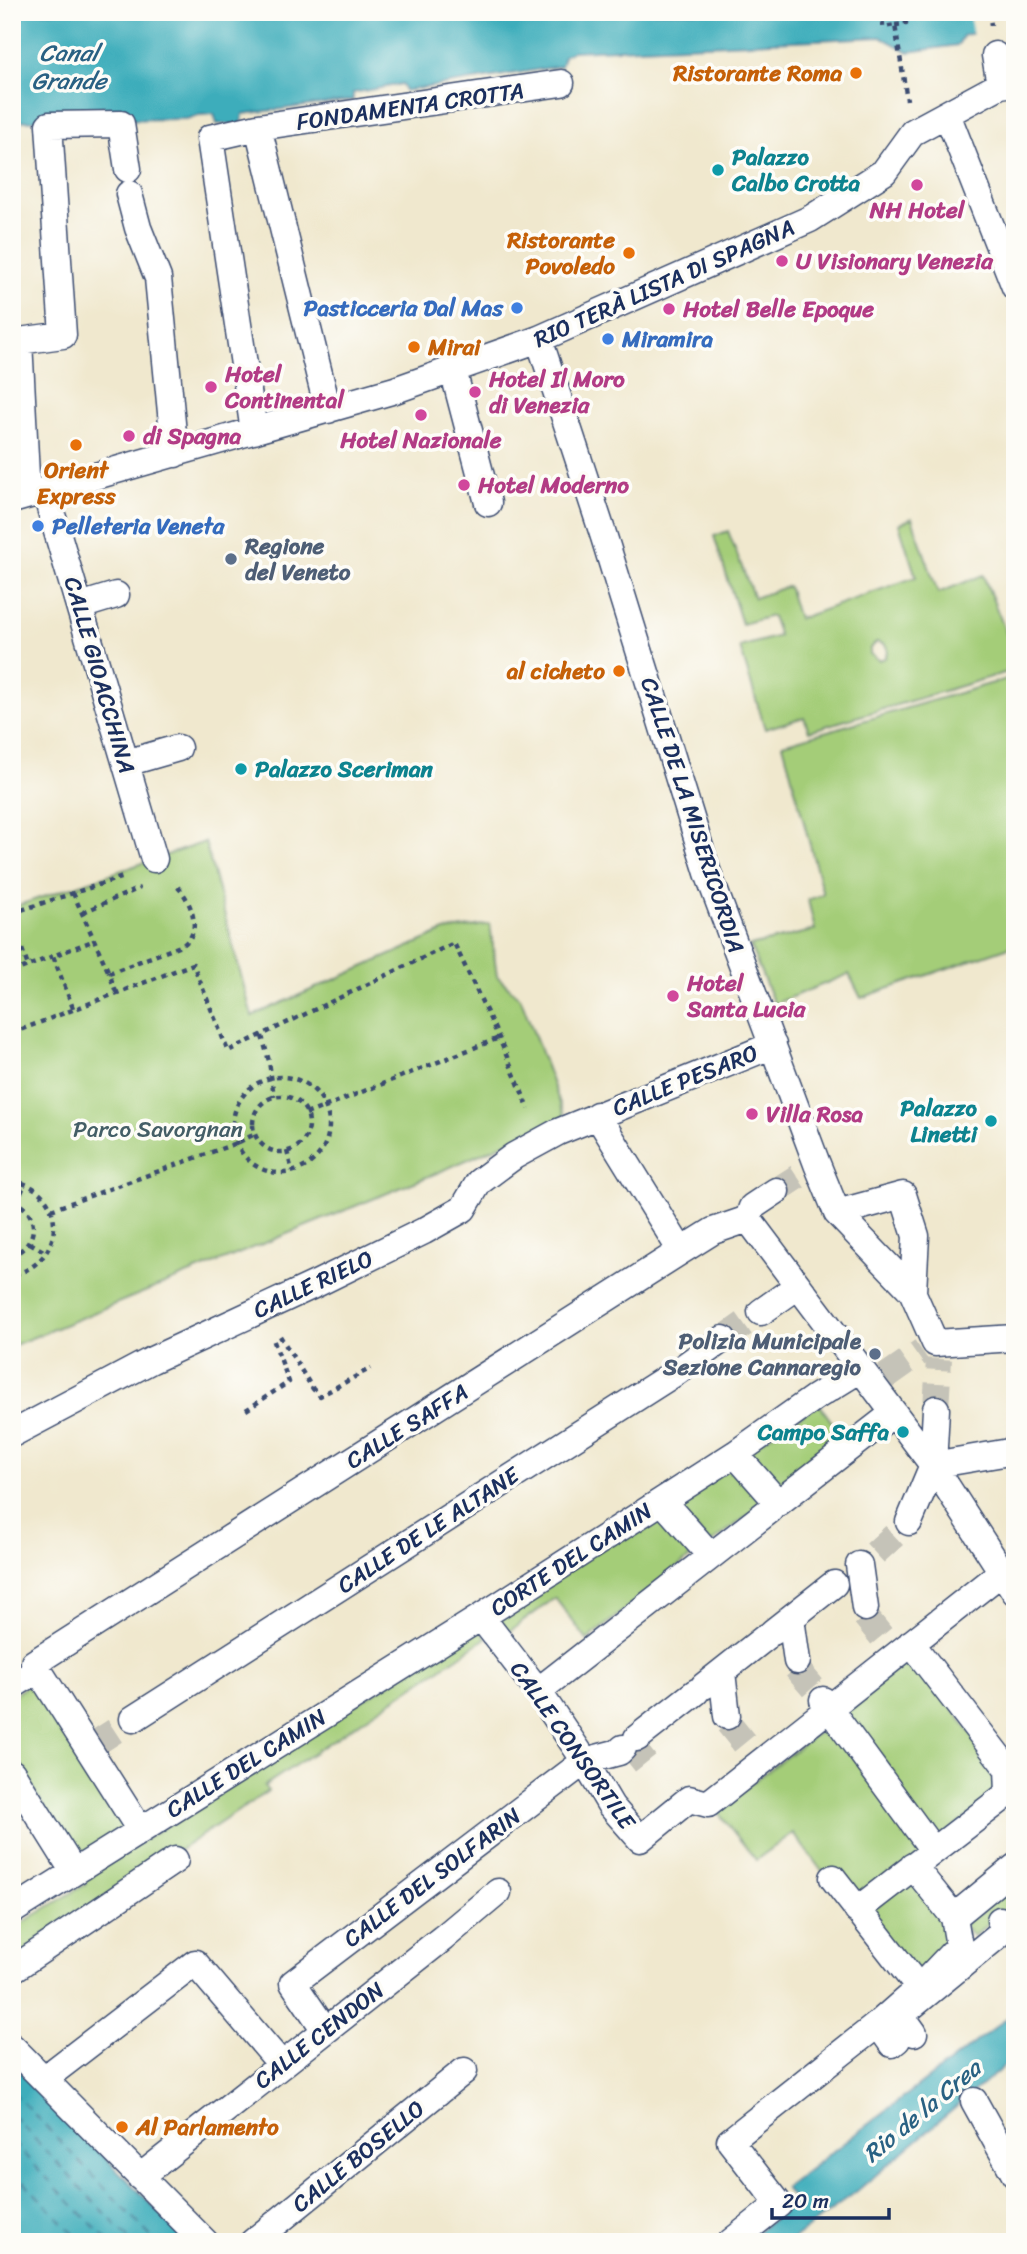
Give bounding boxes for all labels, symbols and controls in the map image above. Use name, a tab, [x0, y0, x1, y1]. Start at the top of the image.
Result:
water label: Canal Grande	[32, 32, 109, 102]
place label: Ristorante Roma	[672, 53, 842, 94]
marker: Ristorante Roma	[848, 65, 864, 81]
street label: FONDAMENTA CROTTA	[294, 70, 526, 143]
place label: Palazzo Calbo Crotta	[731, 137, 861, 204]
marker: Palazzo Calbo Crotta	[710, 162, 726, 178]
marker: NH Hotel	[909, 177, 925, 193]
place label: NH Hotel	[869, 190, 966, 231]
street label: RIO TERÀ LISTA DI SPAGNA	[527, 207, 802, 360]
place label: Ristorante Povoledo	[506, 220, 615, 287]
place label: U Visionary Venezia	[796, 241, 994, 282]
marker: Ristorante Povoledo	[621, 245, 637, 261]
marker: U Visionary Venezia	[774, 253, 790, 269]
place label: Pasticceria Dal Mas	[304, 288, 504, 329]
place label: Hotel Belle Epoque	[682, 289, 874, 330]
marker: Pasticceria Dal Mas	[509, 300, 525, 316]
marker: Hotel Belle Epoque	[661, 301, 677, 317]
place label: Miramira	[621, 319, 714, 360]
place label: Mirai	[427, 327, 482, 368]
marker: Miramira	[600, 331, 616, 347]
marker: Mirai	[406, 339, 422, 355]
place label: Hotel Continental	[224, 354, 345, 421]
place label: Hotel Il Moro di Venezia	[488, 359, 625, 426]
marker: Hotel Continental	[203, 379, 219, 395]
marker: Hotel Il Moro di Venezia	[467, 384, 483, 400]
marker: Hotel Nazionale	[413, 407, 429, 423]
place label: di Spagna	[143, 416, 242, 457]
place label: Hotel Nazionale	[339, 420, 502, 461]
marker: di Spagna	[121, 428, 137, 444]
marker: Orient Express	[68, 437, 84, 453]
place label: Orient Express	[36, 450, 116, 517]
place label: Hotel Moderno	[477, 465, 629, 506]
marker: Hotel Moderno	[456, 477, 472, 493]
place label: Pelleteria Veneta	[52, 506, 226, 547]
marker: Pelleteria Veneta	[30, 518, 46, 534]
place label: Regione del Veneto	[244, 526, 351, 593]
marker: Regione del Veneto	[223, 551, 239, 567]
street label: CALLE GIOACCHINA	[52, 572, 147, 779]
place label: al cicheto	[506, 651, 605, 692]
marker: al cicheto	[611, 663, 627, 679]
street label: CALLE DE LA MISERICORDIA	[629, 672, 757, 959]
place label: Palazzo Sceriman	[255, 749, 434, 790]
marker: Palazzo Sceriman	[233, 761, 249, 777]
place label: Hotel Santa Lucia	[686, 963, 807, 1030]
marker: Hotel Santa Lucia	[665, 988, 681, 1004]
street label: CALLE PESARO	[606, 1033, 764, 1128]
place label: Palazzo Linetti	[900, 1088, 979, 1155]
place label: Villa Rosa	[766, 1094, 863, 1135]
marker: Villa Rosa	[744, 1106, 760, 1122]
park label: Parco Savorgnan	[73, 1109, 243, 1150]
marker: Palazzo Linetti	[983, 1113, 999, 1129]
street label: CALLE RIELO	[246, 1239, 380, 1330]
place label: Polizia Municipale Sezione Cannaregio	[662, 1321, 862, 1388]
marker: Polizia Municipale Sezione Cannaregio	[867, 1346, 883, 1362]
street label: CALLE SAFFA	[337, 1372, 477, 1481]
place label: Campo Saffa	[757, 1412, 889, 1453]
marker: Campo Saffa	[895, 1424, 911, 1440]
street label: CALLE DE LE ALTANE	[329, 1455, 529, 1605]
street label: CORTE DEL CAMIN	[482, 1491, 661, 1628]
street label: CALLE CONSORTILE	[499, 1652, 647, 1839]
street label: CALLE DEL CAMIN	[158, 1697, 335, 1829]
street label: CALLE DEL SOLFARIN	[334, 1796, 530, 1958]
street label: CALLE CENDON	[245, 1971, 394, 2100]
water label: Rio de la Crea	[853, 2047, 992, 2174]
street label: CALLE BOSELLO	[282, 2089, 434, 2223]
place label: Al Parlamento	[135, 2107, 279, 2148]
marker: Al Parlamento	[114, 2119, 130, 2135]
scale bar	[772, 2177, 889, 2221]
text: 20 m	[782, 2182, 829, 2220]

